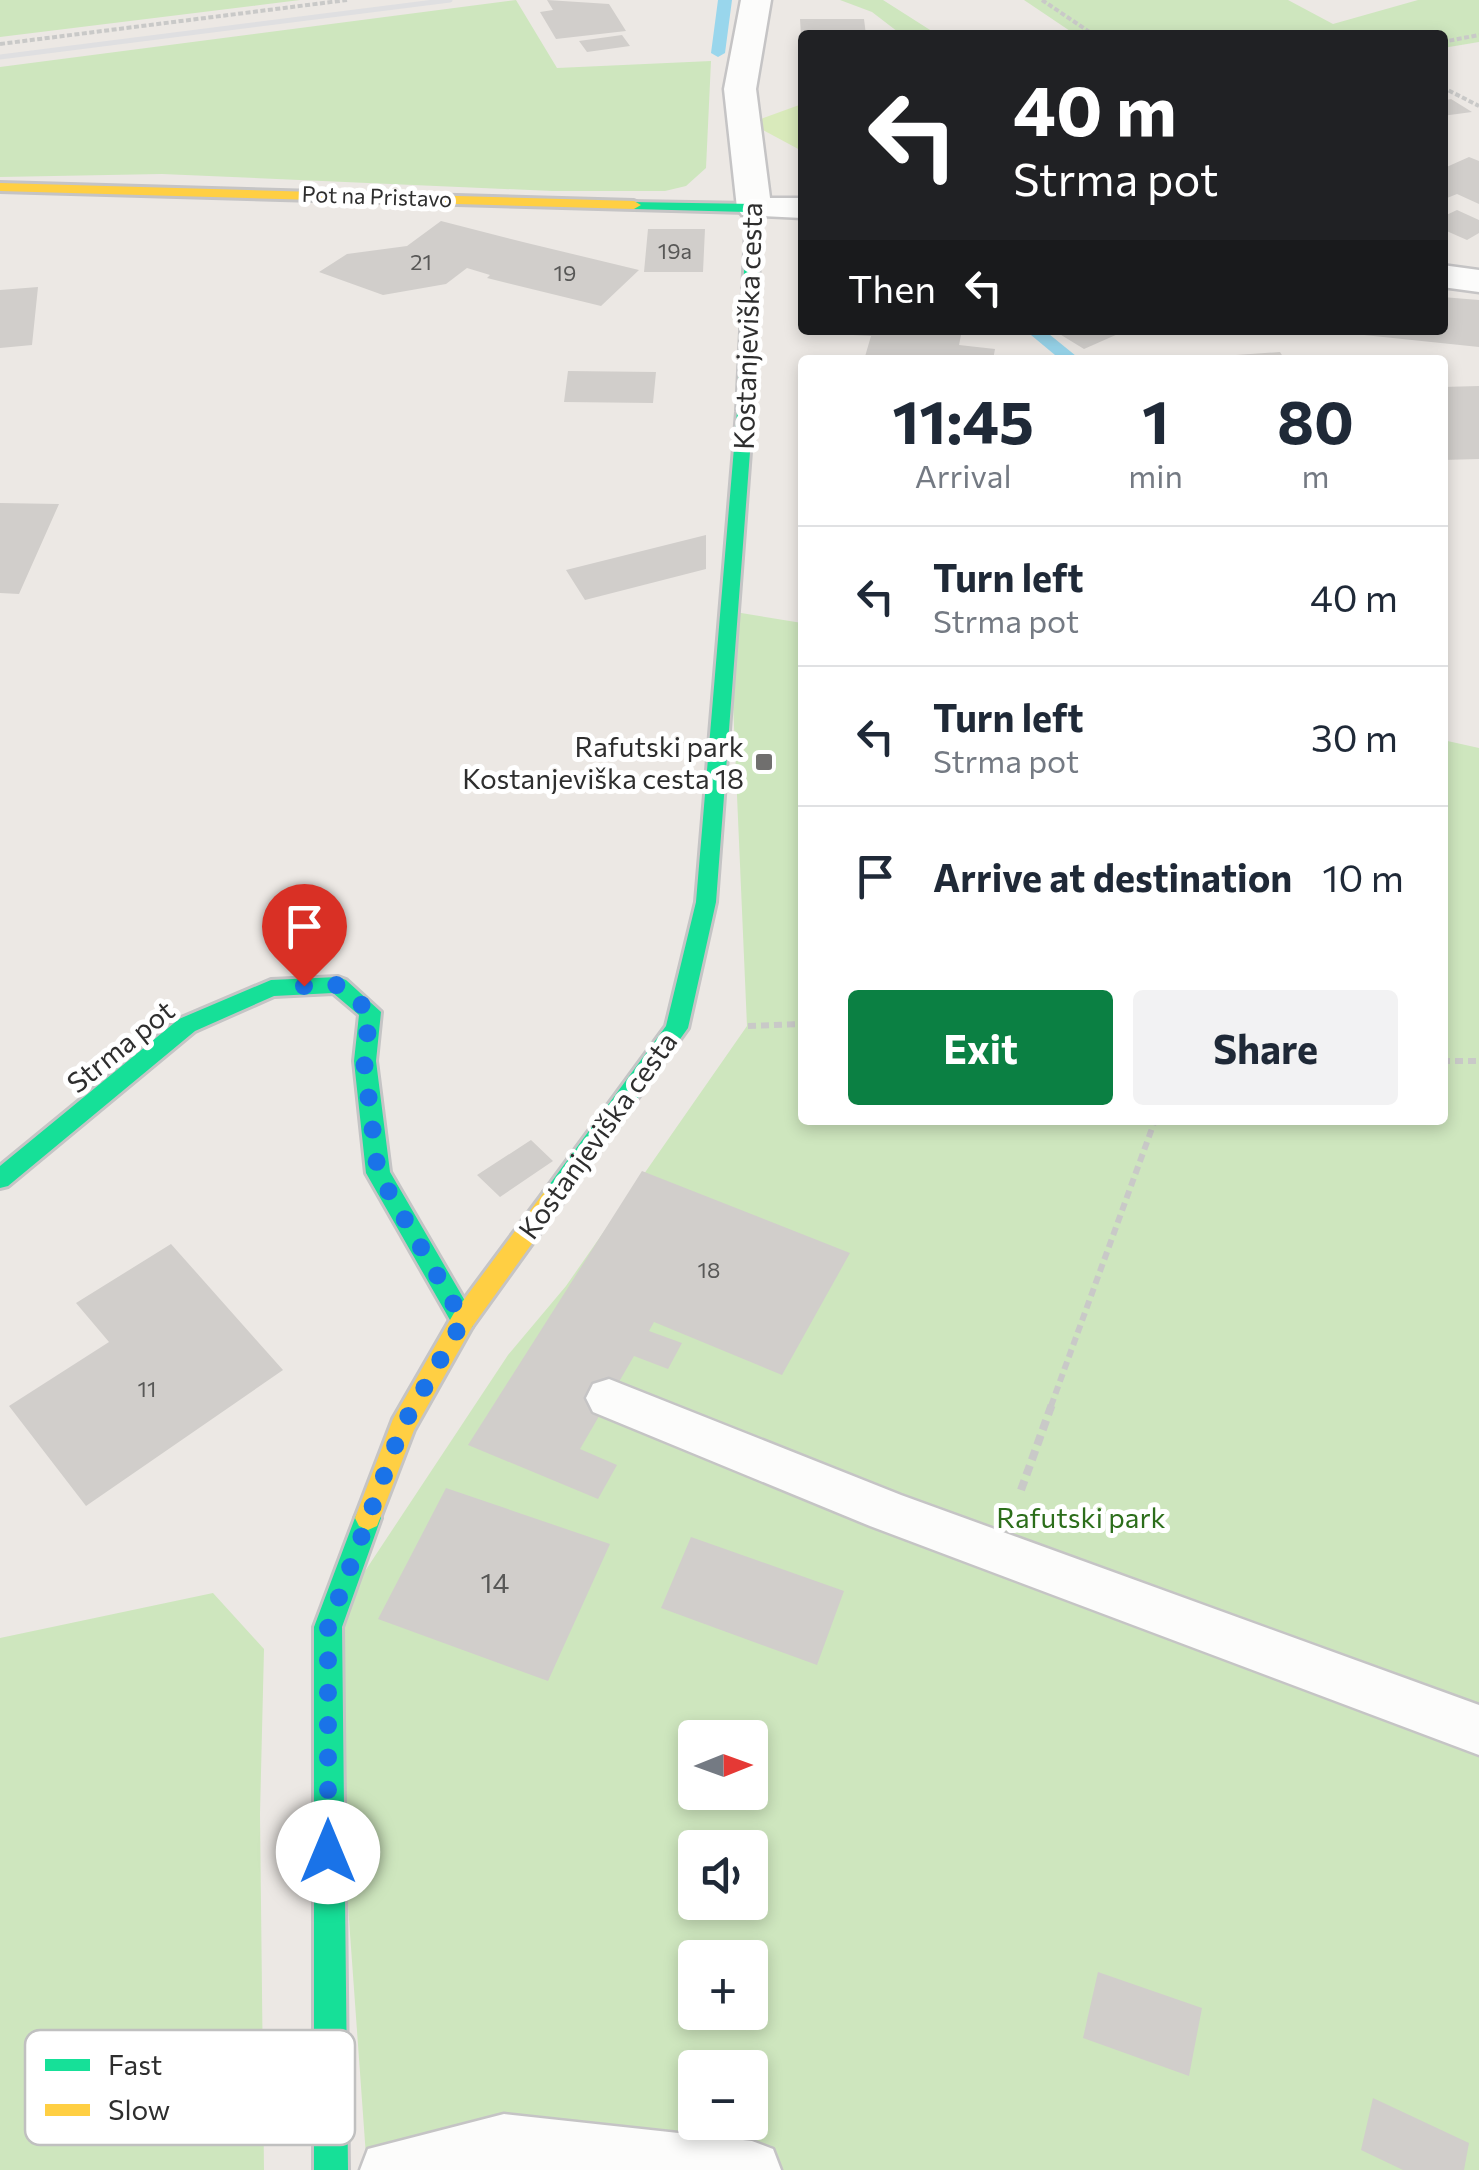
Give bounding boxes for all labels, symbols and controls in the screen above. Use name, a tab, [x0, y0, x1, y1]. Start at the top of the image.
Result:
text: 40 m	[1013, 65, 1177, 150]
icon: left	[848, 70, 978, 200]
text: Strma pot	[1013, 150, 1218, 205]
street label: Pot na Pristavo	[301, 180, 453, 212]
street label: Kostanjeviška cesta	[726, 202, 768, 450]
house number: 19a	[658, 237, 692, 264]
house number: 21	[410, 248, 432, 275]
house number: 19	[554, 259, 576, 286]
icon: left	[956, 260, 1011, 315]
text: Then	[848, 264, 936, 311]
text: 11:45	[892, 383, 1034, 456]
text: 1	[1142, 383, 1169, 456]
text: 80	[1277, 383, 1354, 456]
text: Arrival	[915, 455, 1012, 495]
text: min	[1128, 455, 1183, 495]
text: m	[1301, 455, 1329, 495]
text: Turn left	[933, 553, 1084, 600]
icon: left	[848, 569, 903, 624]
text: 40 m	[1310, 573, 1398, 620]
text: Strma pot	[933, 600, 1079, 640]
text: Turn left	[933, 693, 1084, 740]
icon: left	[848, 709, 903, 764]
text: 30 m	[1311, 713, 1398, 760]
place label: Rafutski park Kostanjeviška cesta 18	[462, 729, 744, 795]
text: Strma pot	[933, 740, 1079, 780]
marker: Rafutski park Kostanjeviška cesta 18	[753, 751, 775, 773]
icon: arrive	[848, 849, 903, 904]
text: Arrive at destination	[933, 853, 1292, 900]
text: 10 m	[1322, 853, 1404, 900]
pin	[262, 884, 347, 987]
icon: arrive	[277, 899, 332, 954]
button: Exit	[848, 990, 1113, 1105]
button: Share	[1133, 990, 1398, 1105]
street label: Strma pot	[60, 993, 180, 1099]
street label: Kostanjeviška cesta	[511, 1025, 683, 1245]
house number: 18	[698, 1256, 720, 1283]
house number: 11	[138, 1375, 156, 1402]
park label: Rafutski park	[996, 1500, 1166, 1534]
house number: 14	[481, 1565, 510, 1599]
north arrow	[678, 1720, 768, 1810]
map controls	[678, 1720, 768, 2140]
position arrow	[276, 1800, 380, 1904]
button: sound	[678, 1830, 768, 1920]
button: +	[678, 1940, 768, 2030]
legend	[25, 2030, 355, 2145]
text: Fast	[108, 2047, 162, 2081]
button: −	[678, 2050, 768, 2140]
text: Slow	[108, 2092, 170, 2126]

